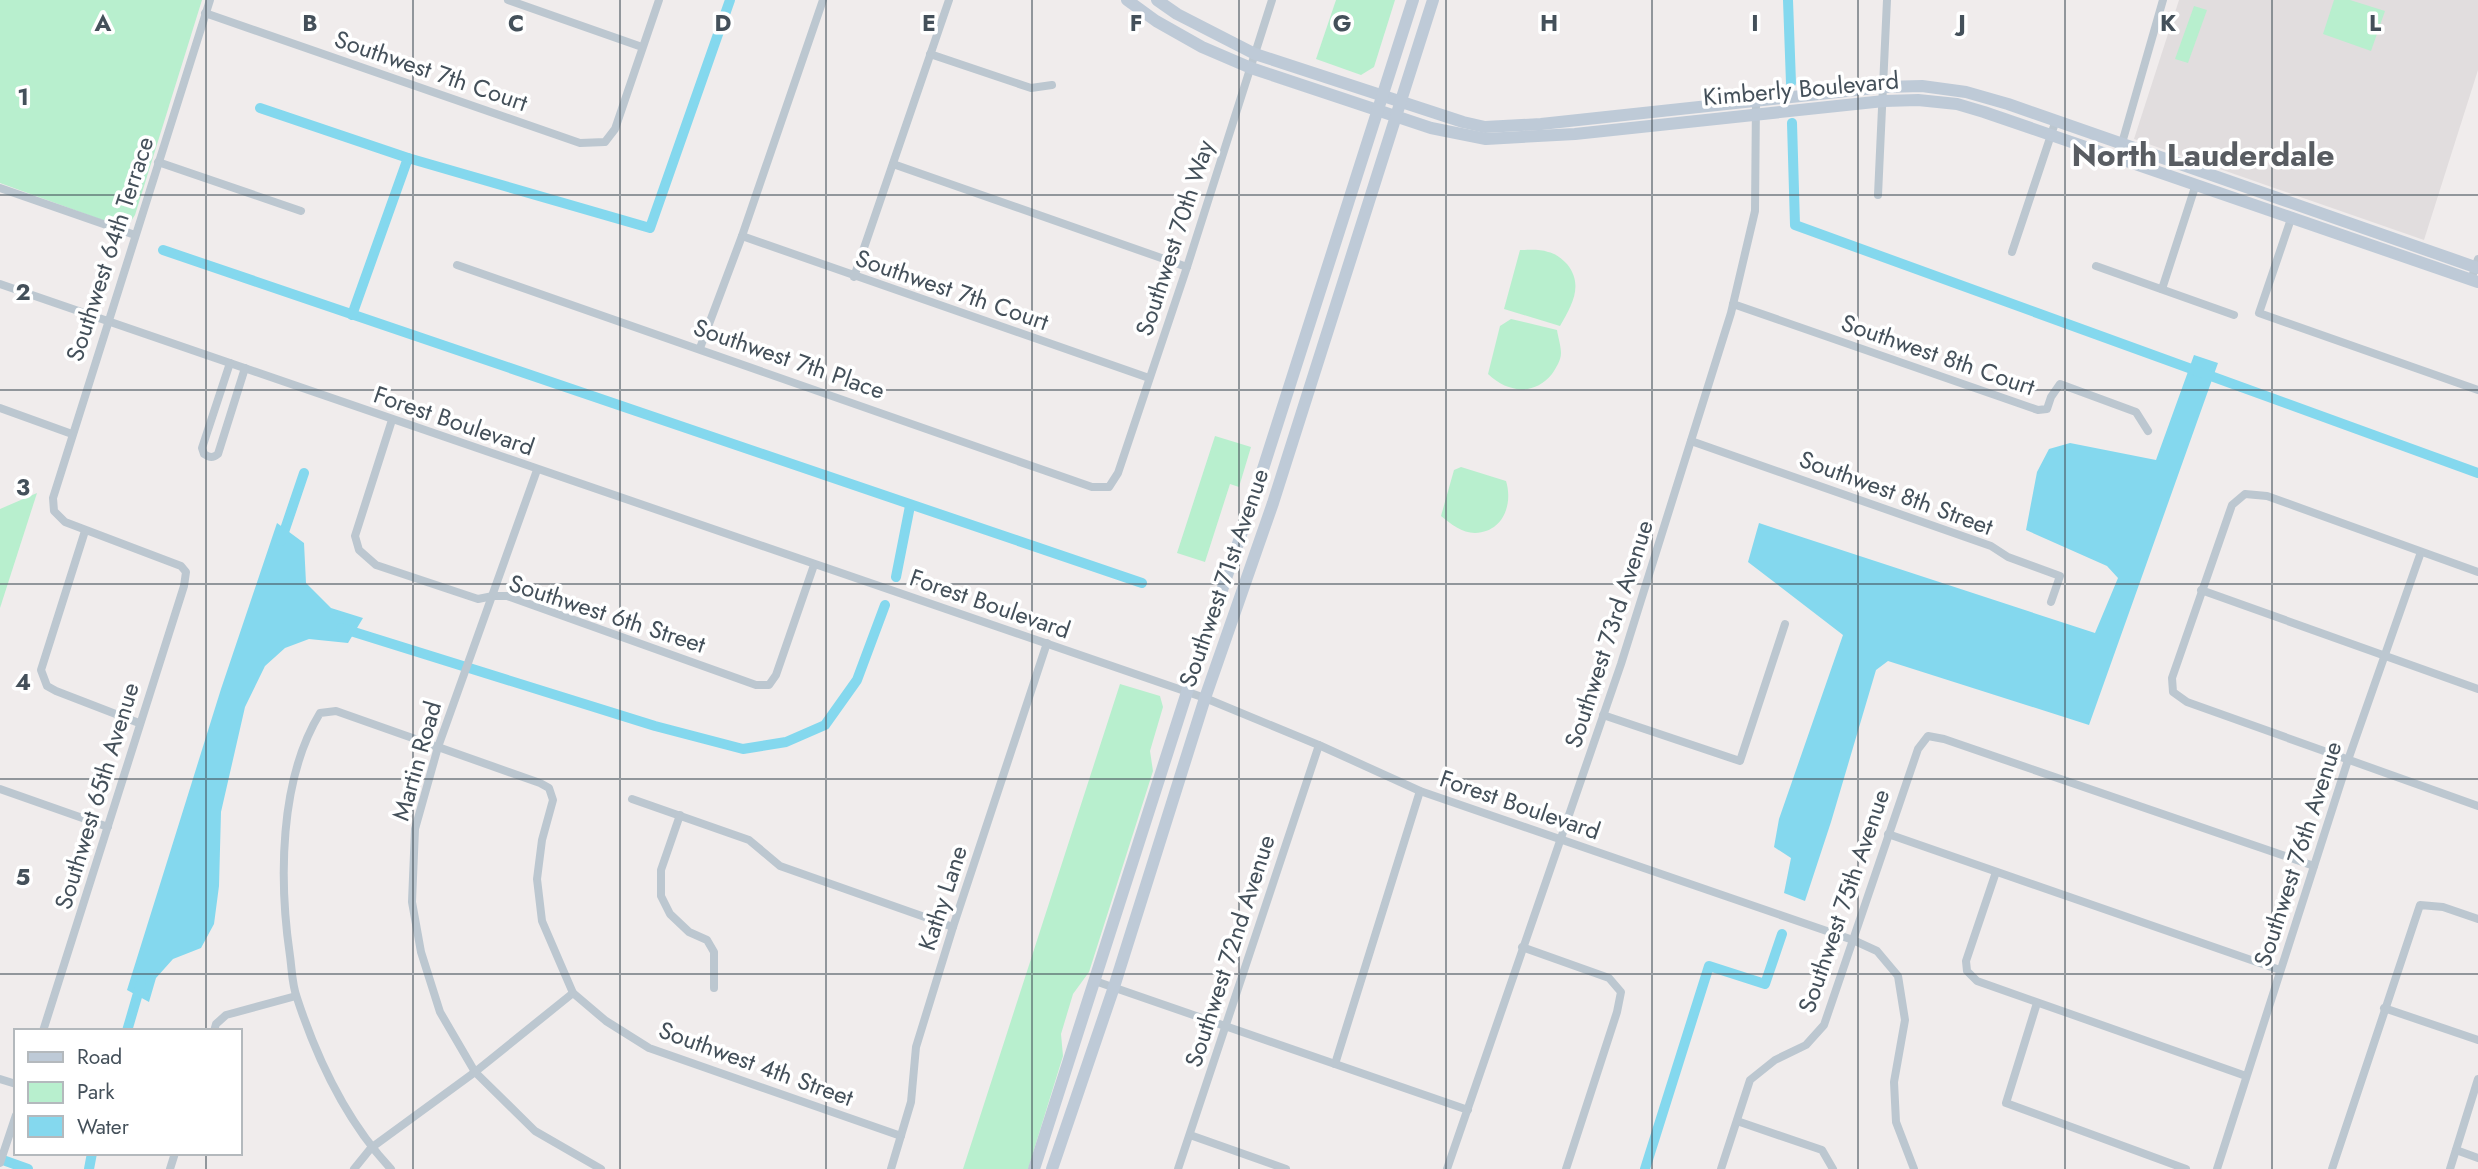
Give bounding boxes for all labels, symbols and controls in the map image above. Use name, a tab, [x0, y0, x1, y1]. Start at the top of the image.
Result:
text: A	[94, 6, 112, 40]
text: B	[302, 6, 318, 40]
text: D	[715, 6, 732, 40]
text: E	[922, 6, 936, 40]
text: F	[1130, 6, 1142, 40]
text: G	[1333, 6, 1351, 40]
text: H	[1540, 6, 1558, 40]
text: I	[1751, 6, 1759, 40]
text: J	[1954, 6, 1966, 40]
text: K	[2160, 6, 2177, 40]
text: L	[2369, 6, 2382, 40]
street label: Southwest 7th Court	[331, 24, 531, 118]
street label: Kimberly Boulevard	[1701, 62, 1900, 115]
text: 1	[17, 80, 29, 114]
street label: Southwest 64th Terrace	[57, 132, 162, 366]
district label: North Lauderdale	[2071, 132, 2335, 178]
street label: Southwest 70th Way	[1126, 135, 1223, 340]
street label: Southwest 7th Court	[851, 240, 1054, 339]
text: 2	[15, 275, 31, 309]
street label: Southwest 8th Court	[1837, 305, 2040, 404]
street label: Southwest 7th Place	[689, 309, 890, 408]
street label: Forest Boulevard	[369, 377, 539, 464]
street label: Southwest 8th Street	[1794, 441, 1998, 544]
street label: Southwest 71st Avenue	[1170, 464, 1277, 692]
text: 3	[16, 470, 30, 504]
street label: Southwest 73rd Avenue	[1555, 515, 1662, 752]
street label: Forest Boulevard	[905, 560, 1075, 647]
street label: Southwest 6th Street	[504, 565, 710, 662]
text: 4	[15, 665, 31, 699]
street label: Southwest 65th Avenue	[45, 678, 148, 914]
street label: Martin Road	[383, 697, 450, 825]
street label: Southwest 76th Avenue	[2245, 737, 2350, 971]
street label: Forest Boulevard	[1435, 761, 1605, 848]
street label: Southwest 75th Avenue	[1789, 784, 1898, 1017]
street label: Southwest 72nd Avenue	[1175, 830, 1284, 1072]
street label: Kathy Lane	[909, 841, 976, 955]
text: 5	[16, 860, 30, 894]
street label: Southwest 4th Street	[654, 1012, 859, 1115]
legend	[14, 1029, 242, 1155]
text: Road	[77, 1042, 122, 1072]
text: Park	[77, 1077, 115, 1107]
text: Water	[77, 1112, 130, 1142]

